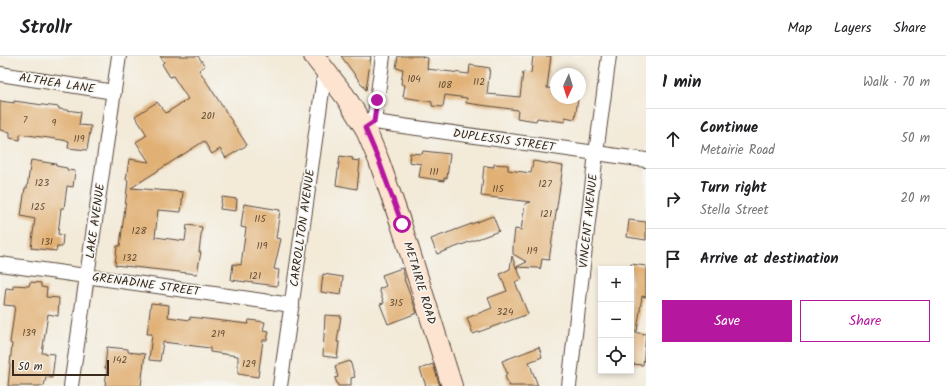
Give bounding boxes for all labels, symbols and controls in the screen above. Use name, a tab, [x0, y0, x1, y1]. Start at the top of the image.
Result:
text: Strollr	[20, 13, 72, 43]
text: Map	[788, 17, 812, 39]
text: Layers	[834, 17, 872, 39]
text: Share	[894, 17, 926, 39]
street label: ALTHEA LANE	[18, 68, 97, 99]
north arrow	[550, 68, 586, 104]
text: 1 min	[662, 69, 701, 96]
house number: 104	[407, 71, 421, 87]
text: Walk · 70 m	[863, 72, 930, 93]
house number: 112	[473, 74, 485, 90]
house number: 108	[438, 77, 453, 93]
route end	[368, 91, 386, 109]
house number: 201	[201, 108, 215, 124]
house number: 7	[23, 112, 28, 128]
house number: 9	[52, 115, 57, 131]
text: Continue	[700, 116, 758, 140]
street label: DUPLESSIS STREET	[452, 124, 558, 157]
icon: ahead	[662, 128, 684, 150]
text: 50 m	[901, 128, 930, 149]
house number: 119	[73, 131, 85, 147]
text: Metairie Road	[700, 140, 775, 161]
house number: 111	[429, 164, 439, 180]
street label: CARROLLTON AVENUE	[285, 167, 320, 288]
street label: VINCENT AVENUE	[574, 172, 603, 269]
house number: 123	[35, 175, 50, 191]
house number: 127	[538, 176, 552, 192]
text: Turn right	[700, 176, 767, 200]
street label: LAKE AVENUE	[81, 181, 110, 260]
house number: 115	[492, 181, 504, 197]
icon: right	[662, 188, 684, 210]
text: 20 m	[900, 188, 930, 209]
house number: 125	[31, 199, 46, 215]
text: Stella Street	[700, 200, 768, 221]
house number: 121	[540, 206, 552, 222]
house number: 115	[254, 211, 266, 227]
route start	[393, 215, 411, 233]
house number: 128	[132, 223, 147, 239]
house number: 131	[41, 234, 53, 250]
house number: 119	[256, 238, 268, 254]
street label: METAIRIE ROAD	[398, 239, 441, 327]
house number: 119	[526, 243, 538, 259]
text: Arrive at destination	[700, 247, 839, 271]
icon: arrive	[662, 248, 684, 270]
house number: 132	[123, 250, 138, 266]
map controls	[598, 266, 634, 374]
button: +	[598, 266, 634, 302]
street label: GRENADINE STREET	[91, 268, 203, 302]
house number: 121	[249, 268, 261, 284]
house number: 315	[389, 295, 404, 311]
button: Save	[662, 300, 792, 342]
button: Share	[800, 300, 930, 342]
button: −	[598, 302, 634, 338]
house number: 324	[496, 304, 514, 320]
house number: 139	[22, 325, 36, 341]
house number: 219	[211, 326, 225, 342]
button: locate	[598, 338, 634, 374]
house number: 142	[113, 352, 127, 368]
house number: 129	[242, 356, 256, 372]
scale bar	[12, 358, 109, 377]
text: 50 m	[18, 358, 43, 376]

